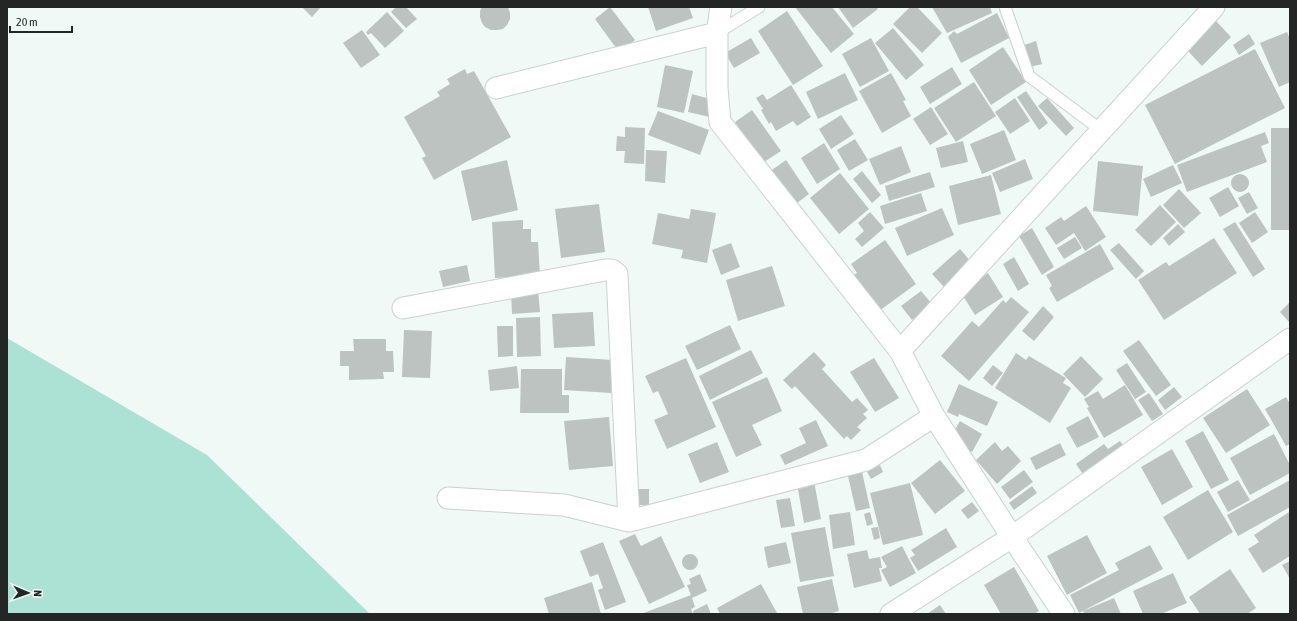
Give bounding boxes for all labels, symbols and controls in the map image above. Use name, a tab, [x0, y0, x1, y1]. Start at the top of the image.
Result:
scale bar	[10, 8, 72, 34]
text: 20 m	[16, 15, 38, 29]
north arrow	[8, 573, 48, 613]
text: N	[32, 590, 44, 597]

